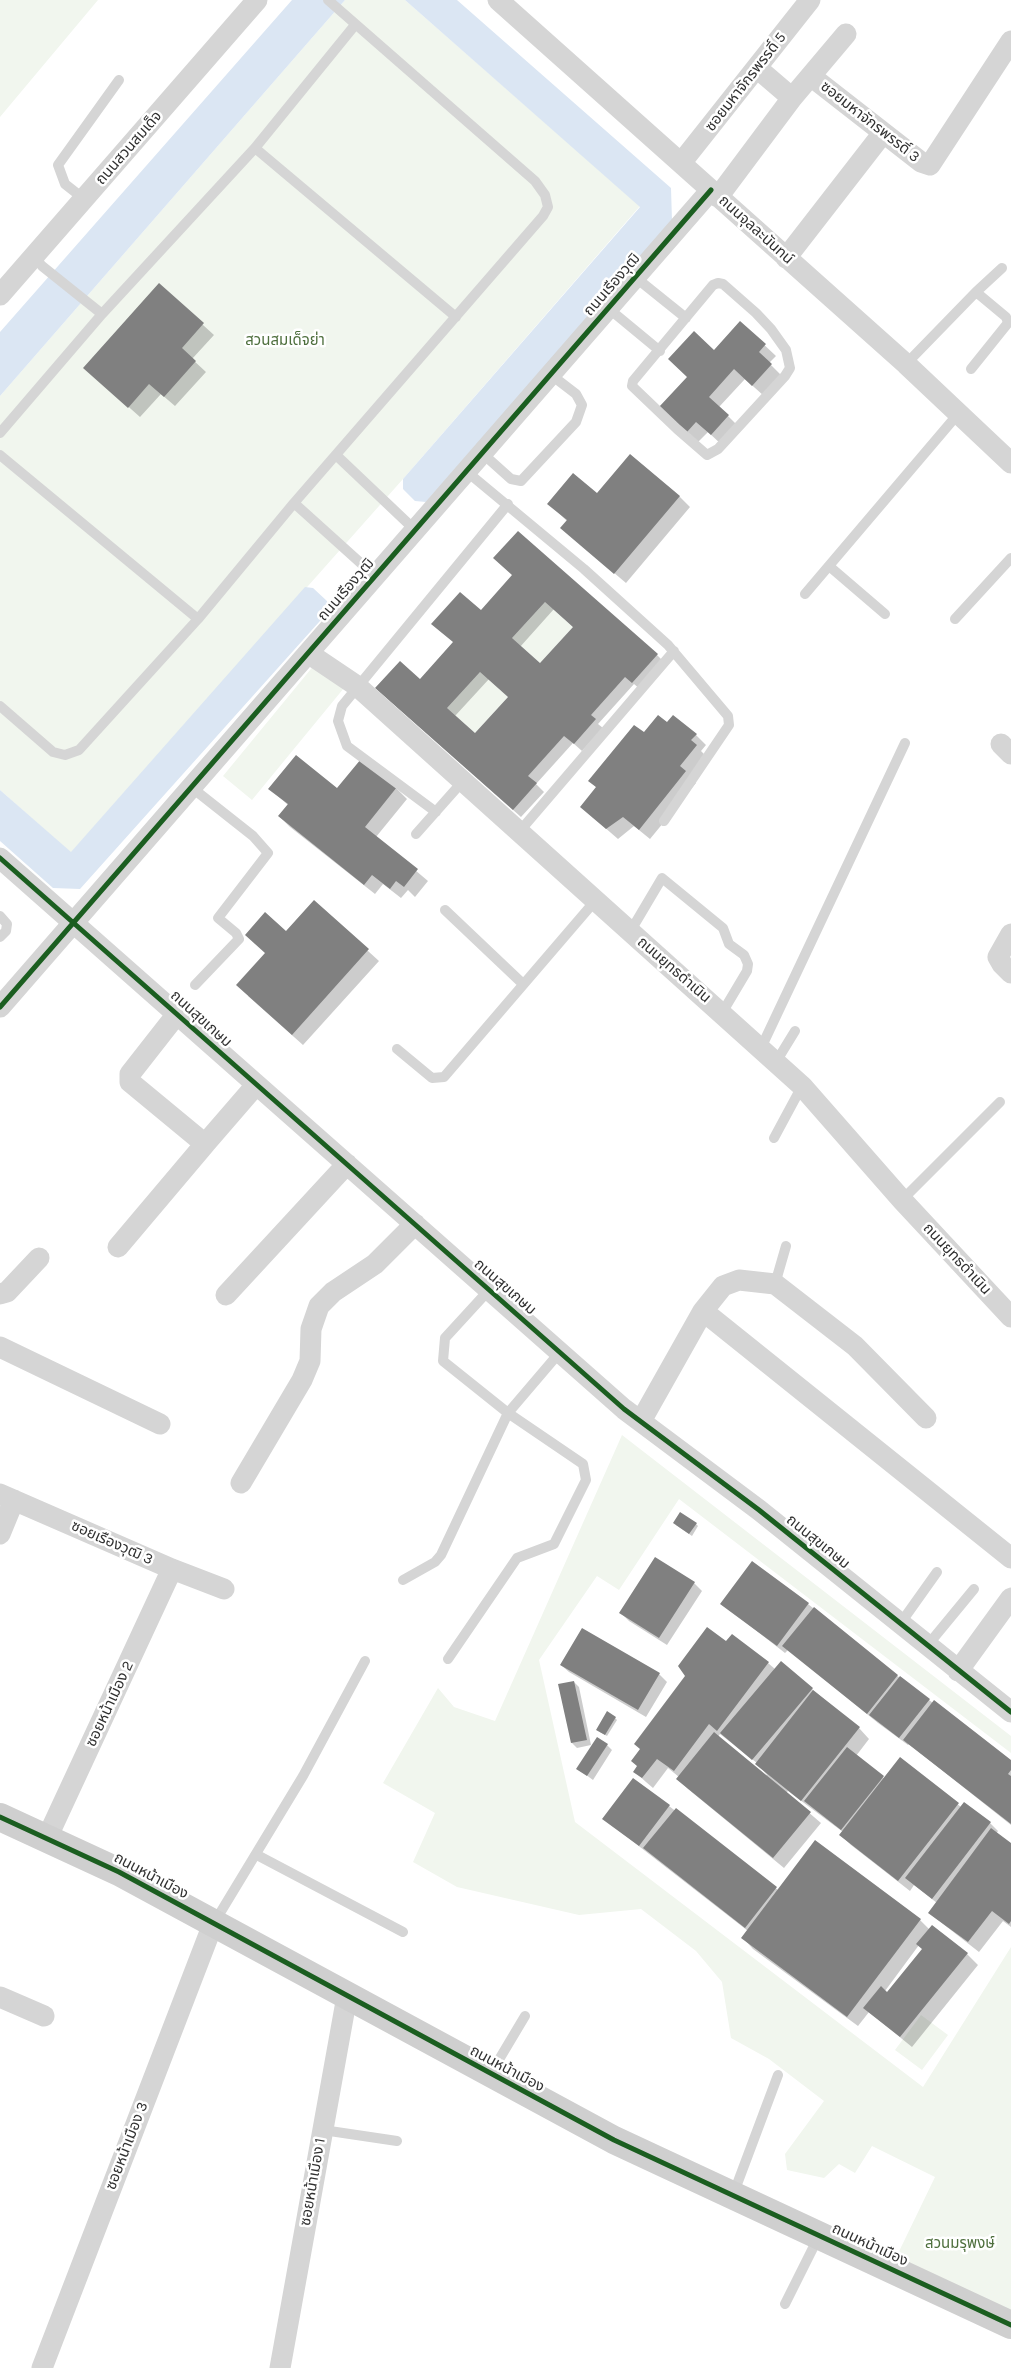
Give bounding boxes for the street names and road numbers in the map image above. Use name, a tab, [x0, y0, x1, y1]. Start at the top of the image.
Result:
street label: ซอยมหาจักรพรรดิ์ 5	[702, 29, 790, 135]
street label: ซอยมหาจักรพรรดิ์ 3	[817, 78, 923, 166]
street label: ถนนสวนสมเด็จ	[92, 107, 166, 189]
street label: ถนนจุลละนันทน์	[715, 192, 797, 268]
street label: ถนนเรืองวุฒิ	[580, 250, 644, 320]
street label: ถนนเรืองวุฒิ	[314, 555, 378, 625]
street label: ถนนยุทธดำเนิน	[633, 933, 715, 1007]
street label: ถนนสุขเกษม	[167, 987, 235, 1051]
street label: ถนนยุทธดำเนิน	[919, 1219, 995, 1299]
street label: ถนนสุขเกษม	[470, 1255, 540, 1319]
street label: ถนนสุขเกษม	[783, 1511, 853, 1573]
street label: ซอยเรืองวุฒิ 3	[68, 1517, 156, 1569]
street label: ซอยหน้าเมือง 2	[82, 1658, 138, 1750]
street label: ถนนหน้าเมือง	[111, 1849, 191, 1903]
street label: ถนนหน้าเมือง	[467, 2042, 547, 2096]
street label: ซอยหน้าเมือง 3	[102, 2100, 152, 2192]
street label: ซอยหน้าเมือง 1	[296, 2137, 330, 2227]
street label: ถนนหน้าเมือง	[829, 2220, 911, 2270]

